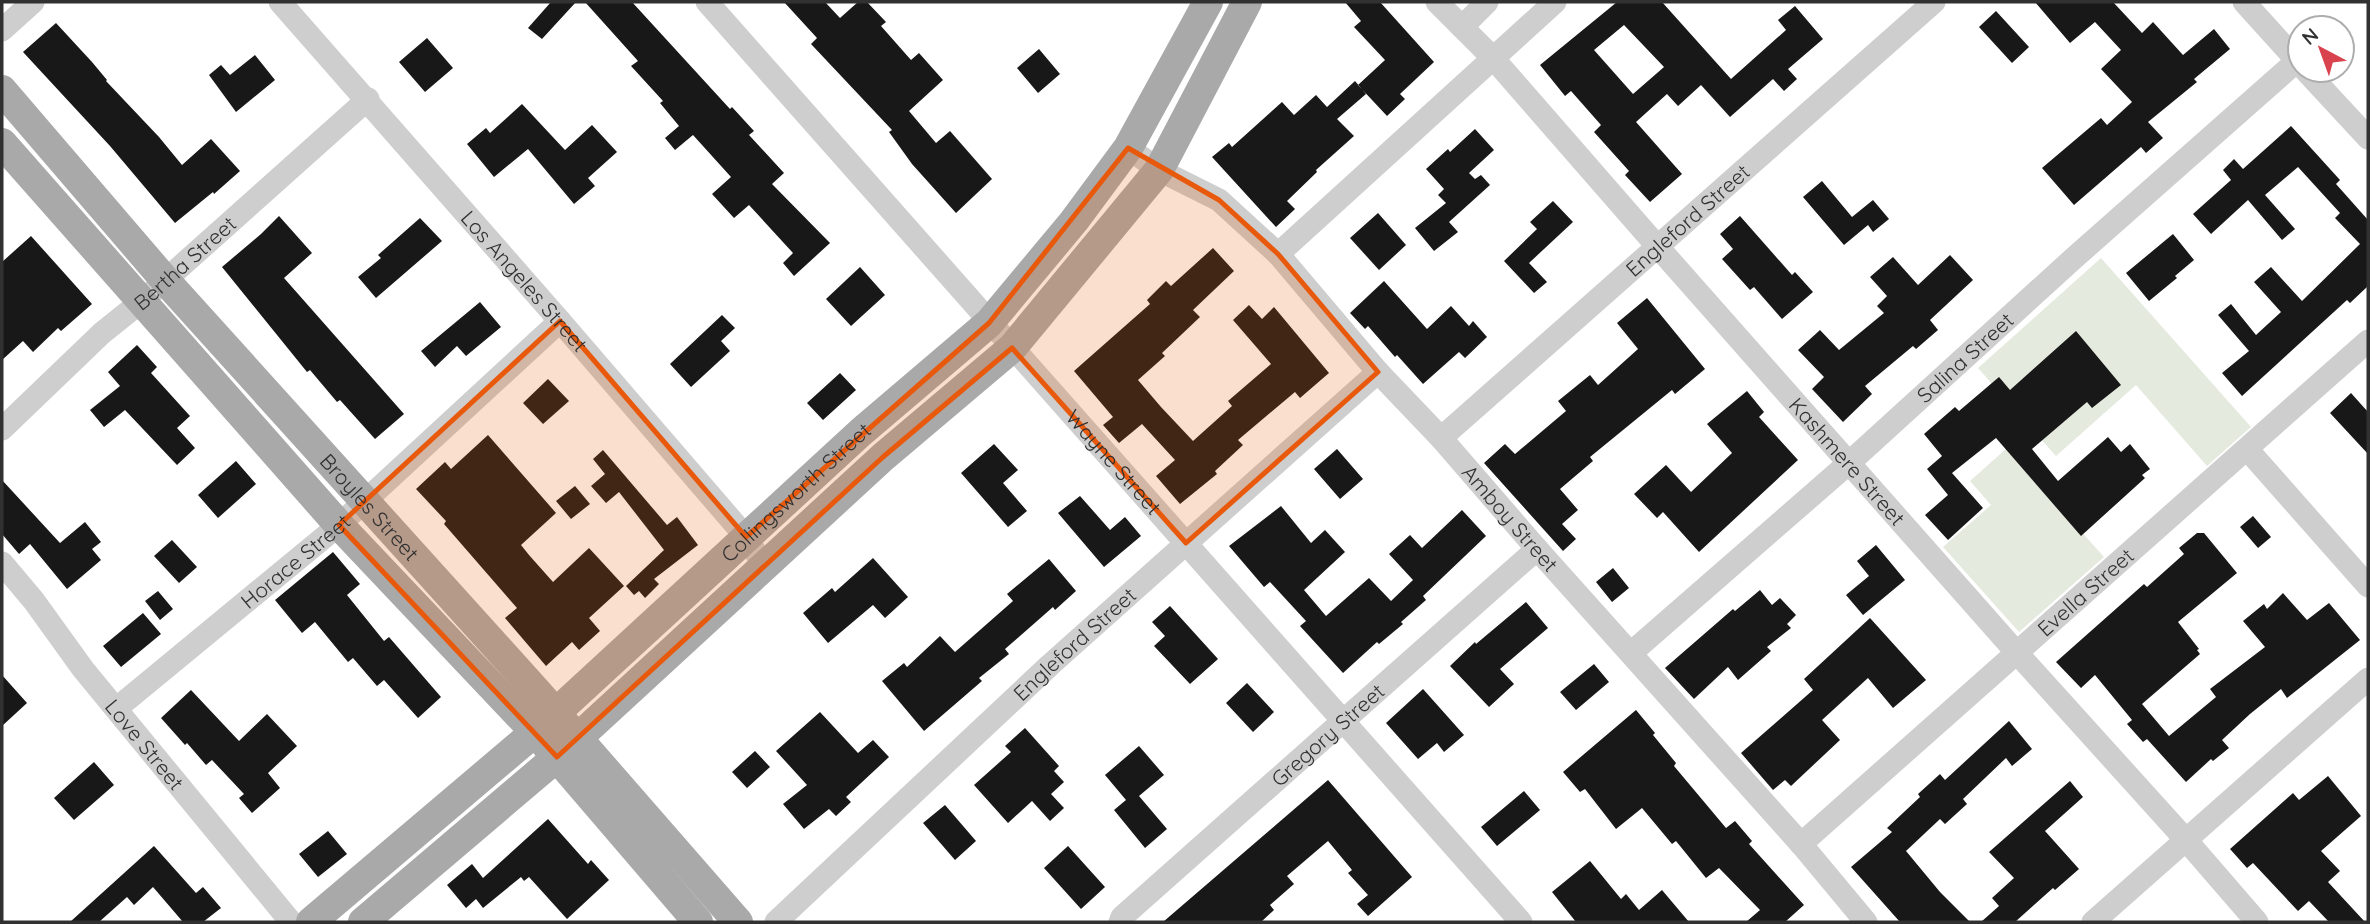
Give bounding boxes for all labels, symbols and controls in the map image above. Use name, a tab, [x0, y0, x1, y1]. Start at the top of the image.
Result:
north arrow	[2286, 14, 2356, 84]
text: N	[2297, 23, 2323, 50]
street label: Engleford Street	[1620, 158, 1755, 282]
street label: Los Angeles Street	[456, 205, 593, 357]
street label: Bertha Street	[128, 210, 241, 316]
street label: Salina Street	[1911, 307, 2019, 408]
street label: Kashmere Street	[1784, 392, 1911, 531]
street label: Wayne Street	[1060, 404, 1167, 520]
street label: Collingsworth Street	[715, 417, 876, 567]
street label: Broyles Street	[315, 448, 425, 566]
street label: Amboy Street	[1457, 459, 1564, 577]
street label: Horace Street	[235, 508, 356, 614]
street label: Evella Street	[2032, 542, 2139, 641]
street label: Engleford Street	[1008, 582, 1141, 706]
street label: Gregory Street	[1266, 678, 1389, 792]
street label: Love Street	[100, 694, 190, 795]

